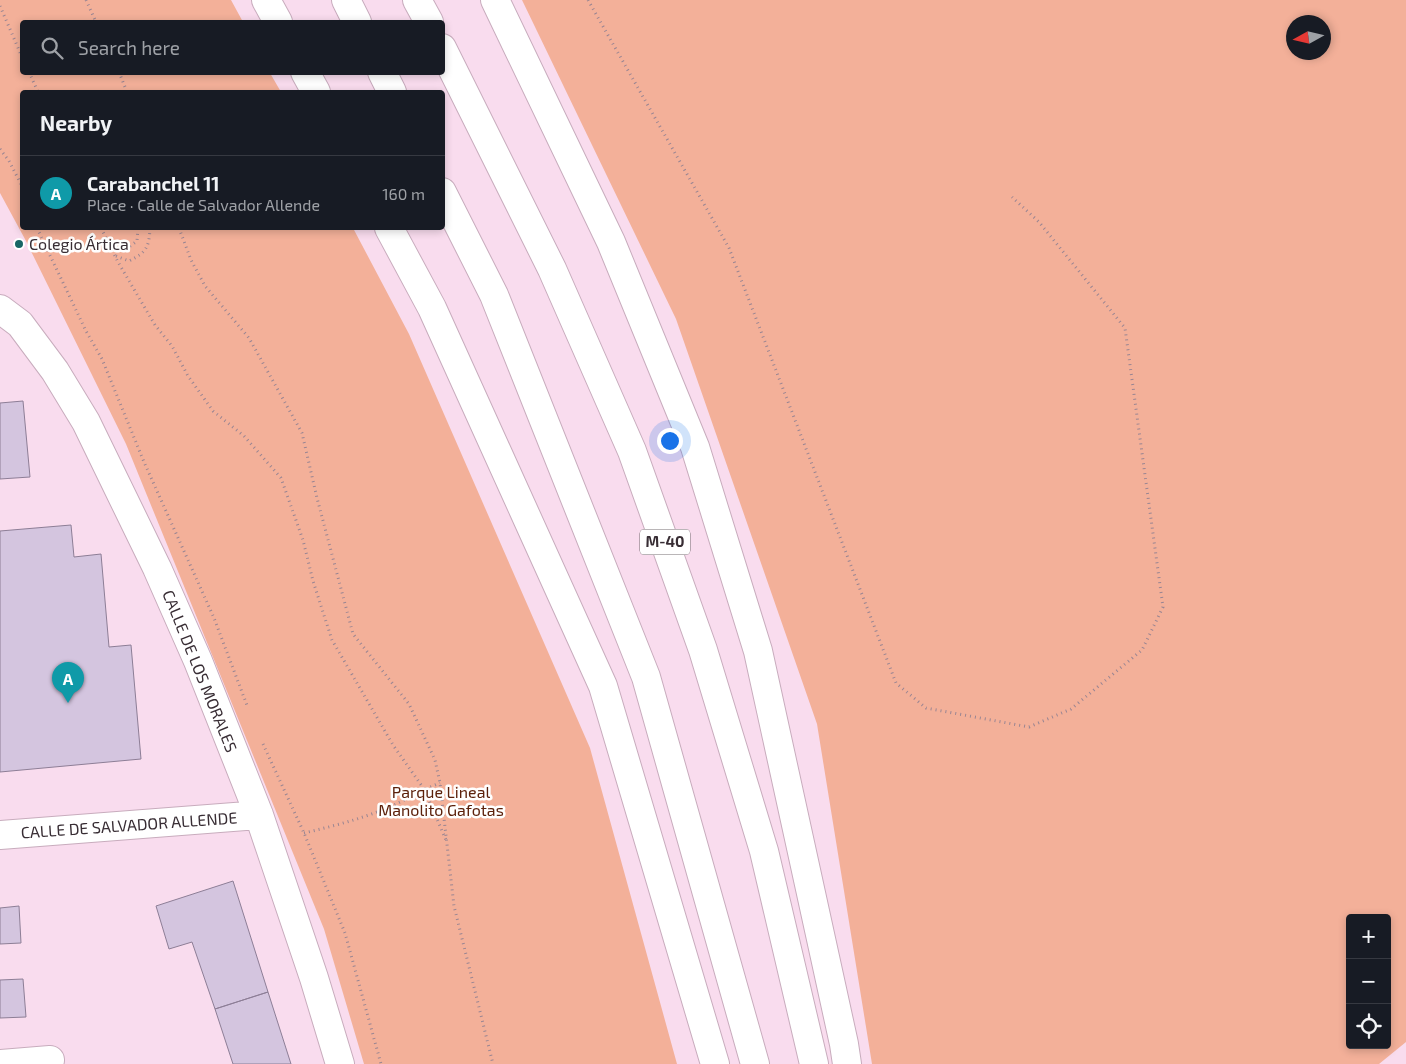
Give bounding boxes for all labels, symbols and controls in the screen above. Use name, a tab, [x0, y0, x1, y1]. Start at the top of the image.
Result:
north arrow	[1286, 15, 1331, 60]
search box	[20, 20, 445, 75]
icon: search	[38, 34, 66, 62]
text: Search here	[78, 36, 180, 59]
text: Nearby	[40, 110, 112, 135]
text: Carabanchel 11	[87, 172, 220, 195]
text: A	[51, 184, 61, 203]
text: 160 m	[382, 184, 425, 203]
text: Place · Calle de Salvador Allende	[87, 195, 320, 214]
place label: Colegio Ártica	[29, 234, 129, 253]
marker: Colegio Ártica	[13, 238, 25, 250]
your location	[657, 428, 683, 454]
road number: M-40	[640, 530, 690, 554]
street label: CALLE DE LOS MORALES	[159, 587, 242, 755]
pin: A	[52, 662, 84, 703]
park label: Parque Lineal Manolito Gafotas	[378, 782, 504, 819]
street label: CALLE DE SALVADOR ALLENDE	[20, 807, 238, 842]
map controls	[1346, 914, 1391, 1049]
button: +	[1346, 914, 1391, 959]
button: −	[1346, 959, 1391, 1004]
button: locate	[1346, 1004, 1391, 1049]

